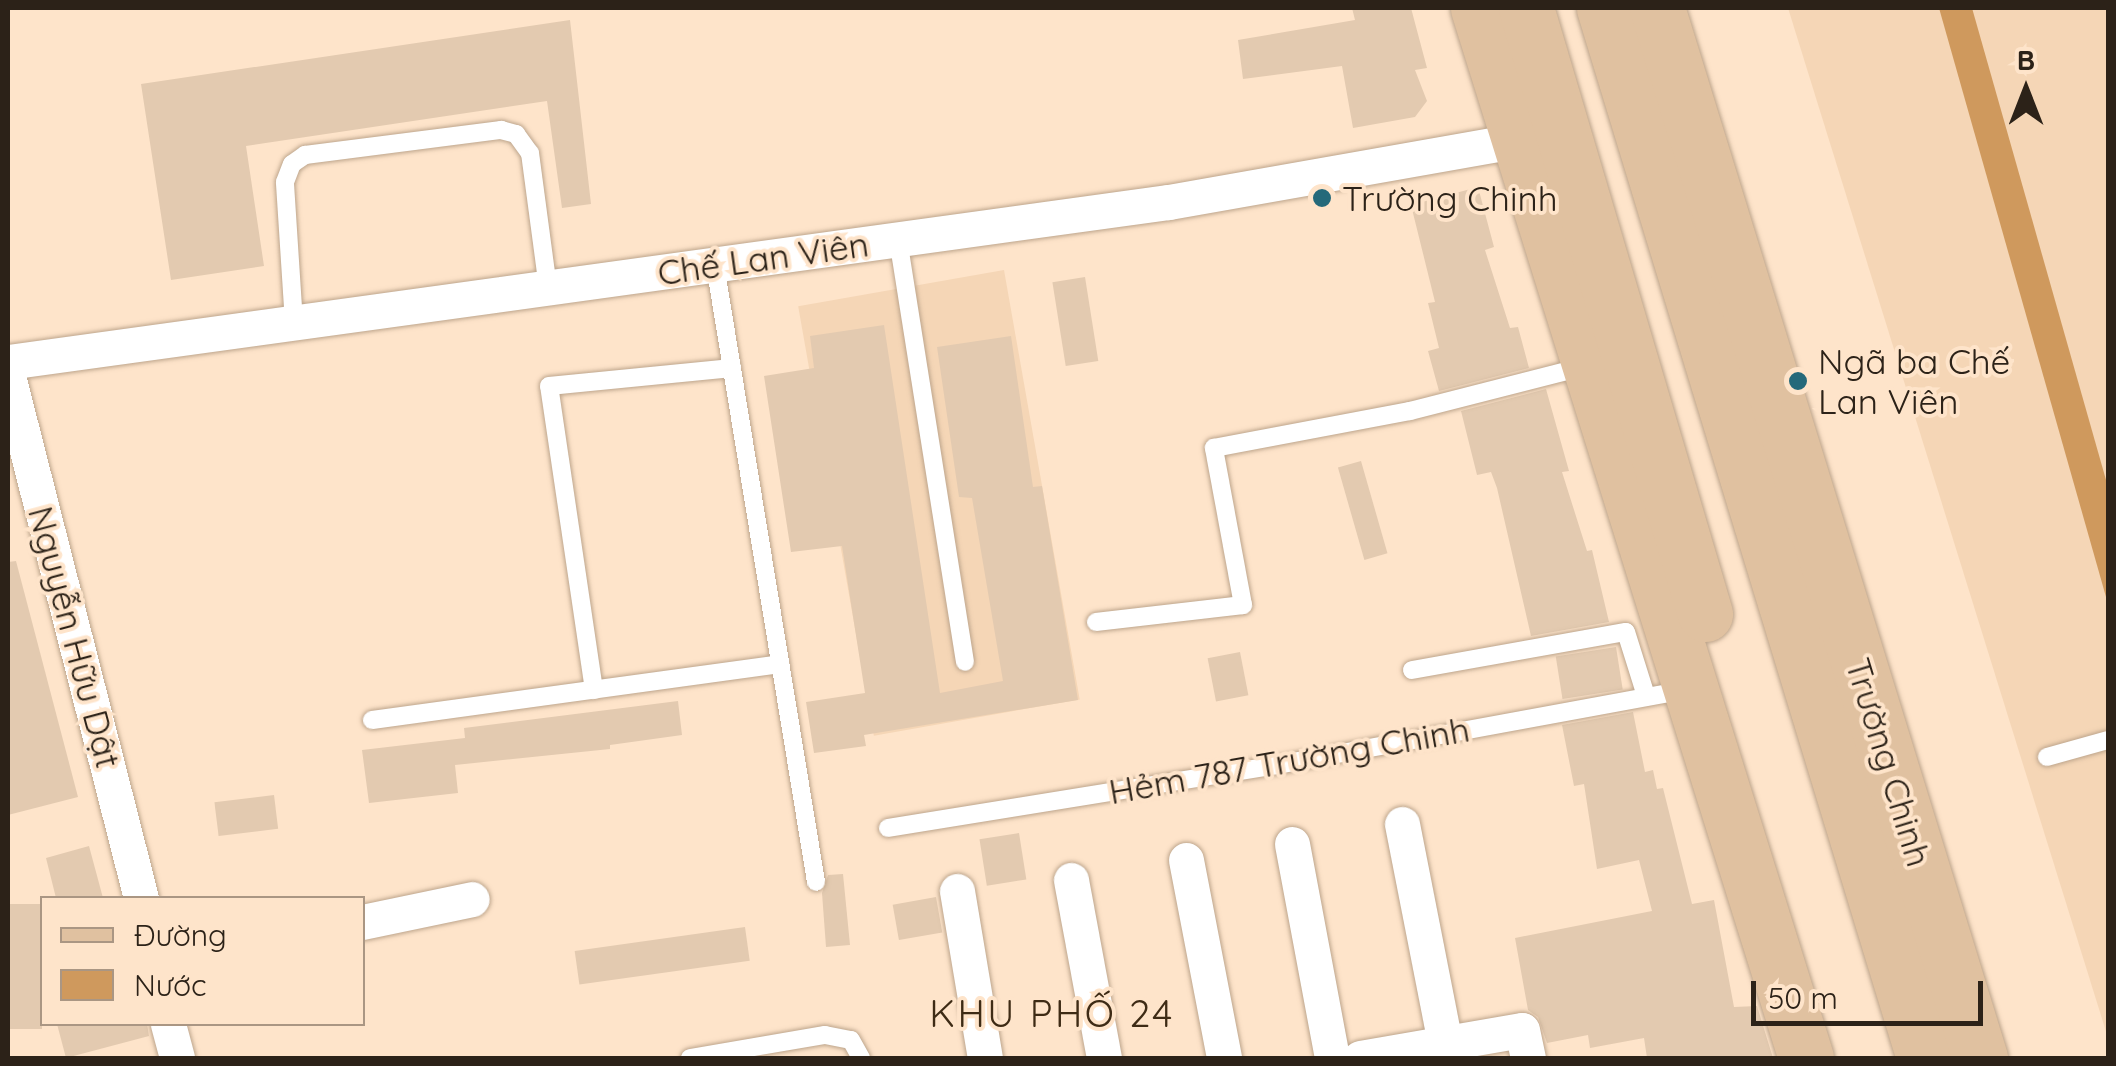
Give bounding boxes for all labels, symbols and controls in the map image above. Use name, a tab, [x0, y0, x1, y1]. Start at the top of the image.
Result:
north arrow	[1976, 40, 2076, 140]
text: B	[2017, 42, 2035, 77]
place label: Trường Chinh	[1342, 177, 1558, 219]
marker: Trường Chinh	[1311, 187, 1333, 209]
street label: Chế Lan Viên	[655, 222, 871, 294]
place label: Ngã ba Chế Lan Viên	[1818, 340, 2010, 422]
marker: Ngã ba Chế Lan Viên	[1787, 370, 1809, 392]
street label: Nguyễn Hữu Dật	[20, 502, 130, 772]
street label: Trường Chinh	[1837, 653, 1941, 871]
street label: Hẻm 787 Trường Chinh	[1105, 708, 1473, 812]
legend	[40, 896, 365, 1026]
text: Đường	[134, 916, 227, 954]
scale bar	[1756, 961, 1988, 1023]
text: Nước	[134, 966, 207, 1004]
text: 50 m	[1768, 979, 1838, 1017]
district label: KHU PHỐ 24	[929, 991, 1175, 1037]

